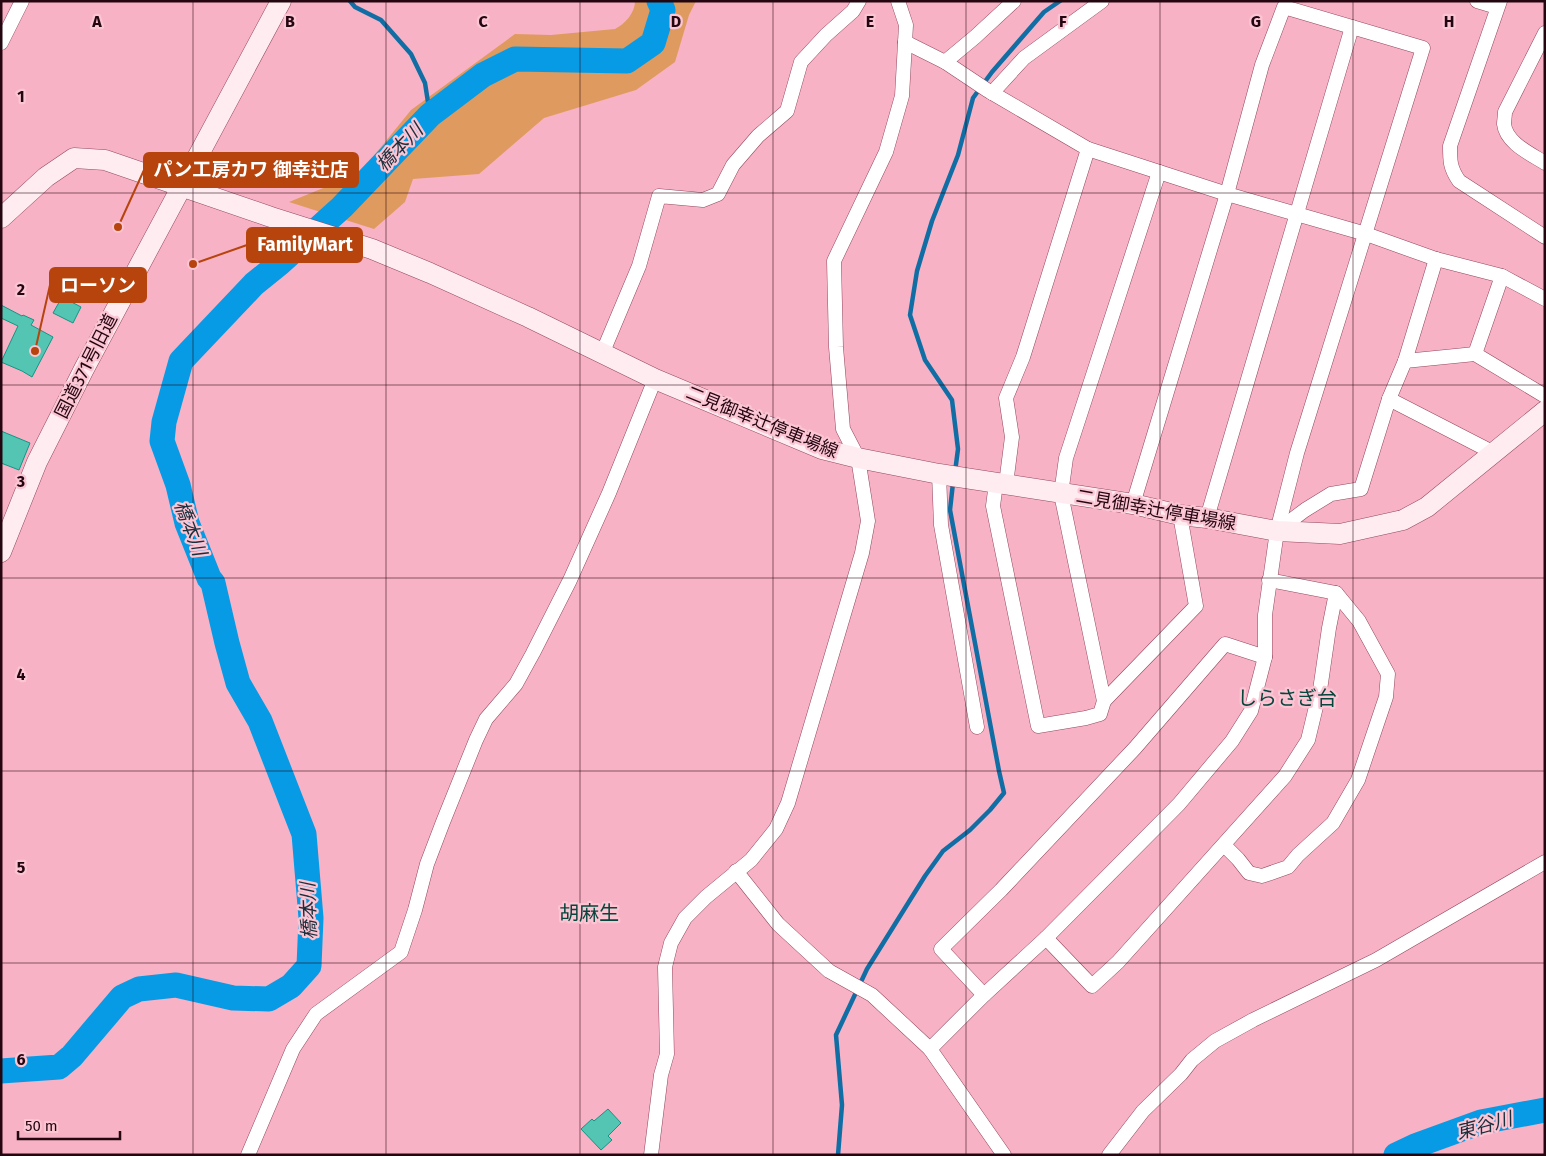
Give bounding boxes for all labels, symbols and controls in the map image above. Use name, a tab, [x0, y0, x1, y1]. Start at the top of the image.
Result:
text: A	[91, 12, 102, 31]
text: B	[285, 12, 295, 31]
text: C	[478, 12, 488, 31]
text: D	[671, 12, 681, 31]
text: E	[866, 12, 874, 31]
text: F	[1059, 12, 1067, 31]
text: G	[1251, 12, 1261, 31]
text: H	[1444, 12, 1454, 31]
text: 1	[17, 87, 25, 106]
water label: 橋本川	[371, 117, 429, 176]
callout: パン工房カワ 御幸辻店	[144, 153, 358, 187]
text: パン工房カワ 御幸辻店	[153, 158, 349, 181]
callout: FamilyMart	[247, 228, 362, 262]
text: FamilyMart	[257, 233, 353, 256]
callout: ローソン	[50, 268, 146, 302]
text: ローソン	[60, 274, 136, 297]
text: 2	[17, 280, 25, 299]
street label: 国道371号旧道	[50, 310, 122, 422]
street label: 二見御幸辻停車場線	[683, 381, 841, 463]
text: 3	[16, 472, 25, 491]
street label: 二見御幸辻停車場線	[1074, 485, 1238, 535]
water label: 橋本川	[170, 497, 212, 561]
text: 4	[16, 665, 26, 684]
district label: しらさぎ台	[1237, 686, 1337, 710]
text: 5	[17, 858, 26, 877]
water label: 橋本川	[296, 880, 321, 940]
district label: 胡麻生	[559, 901, 619, 925]
text: 6	[16, 1050, 26, 1069]
water label: 東谷川	[1454, 1106, 1517, 1144]
scale bar	[18, 1108, 120, 1140]
text: 50 m	[25, 1117, 58, 1135]

